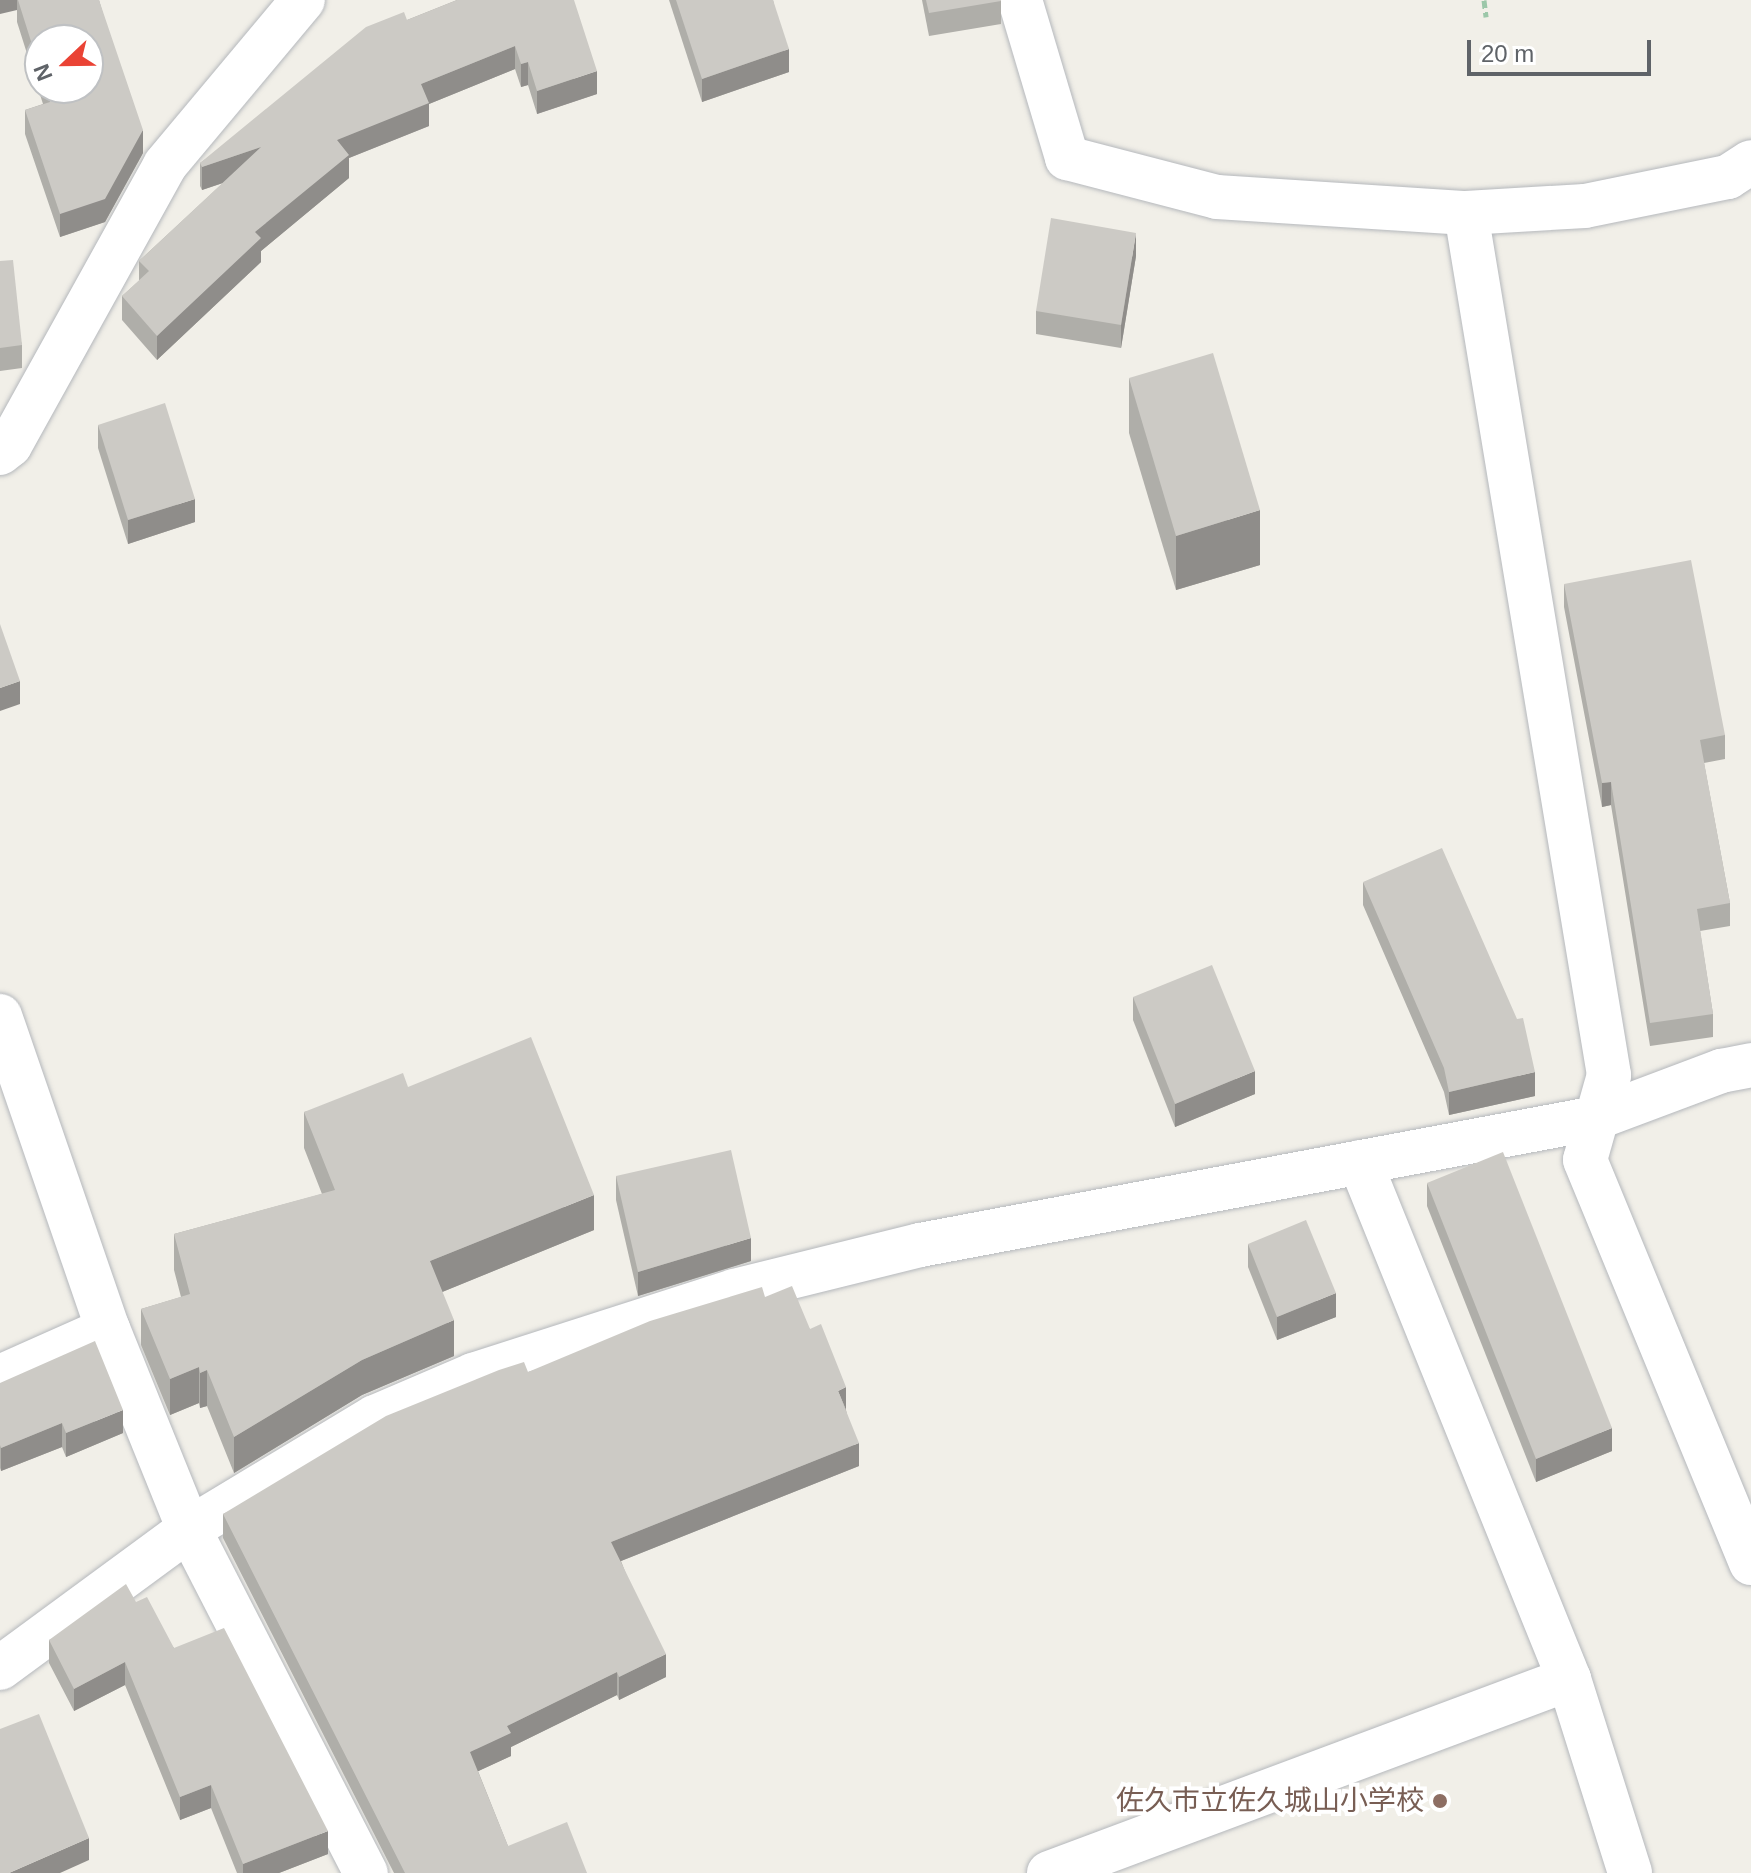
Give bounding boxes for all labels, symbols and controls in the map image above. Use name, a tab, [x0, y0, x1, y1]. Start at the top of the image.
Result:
north arrow	[24, 24, 104, 104]
scale bar	[1471, 24, 1655, 74]
text: 20 m	[1481, 40, 1534, 67]
text: N	[29, 60, 58, 84]
place label: 佐久市立佐久城山小学校	[1116, 1784, 1424, 1818]
marker: 佐久市立佐久城山小学校	[1431, 1792, 1449, 1810]

